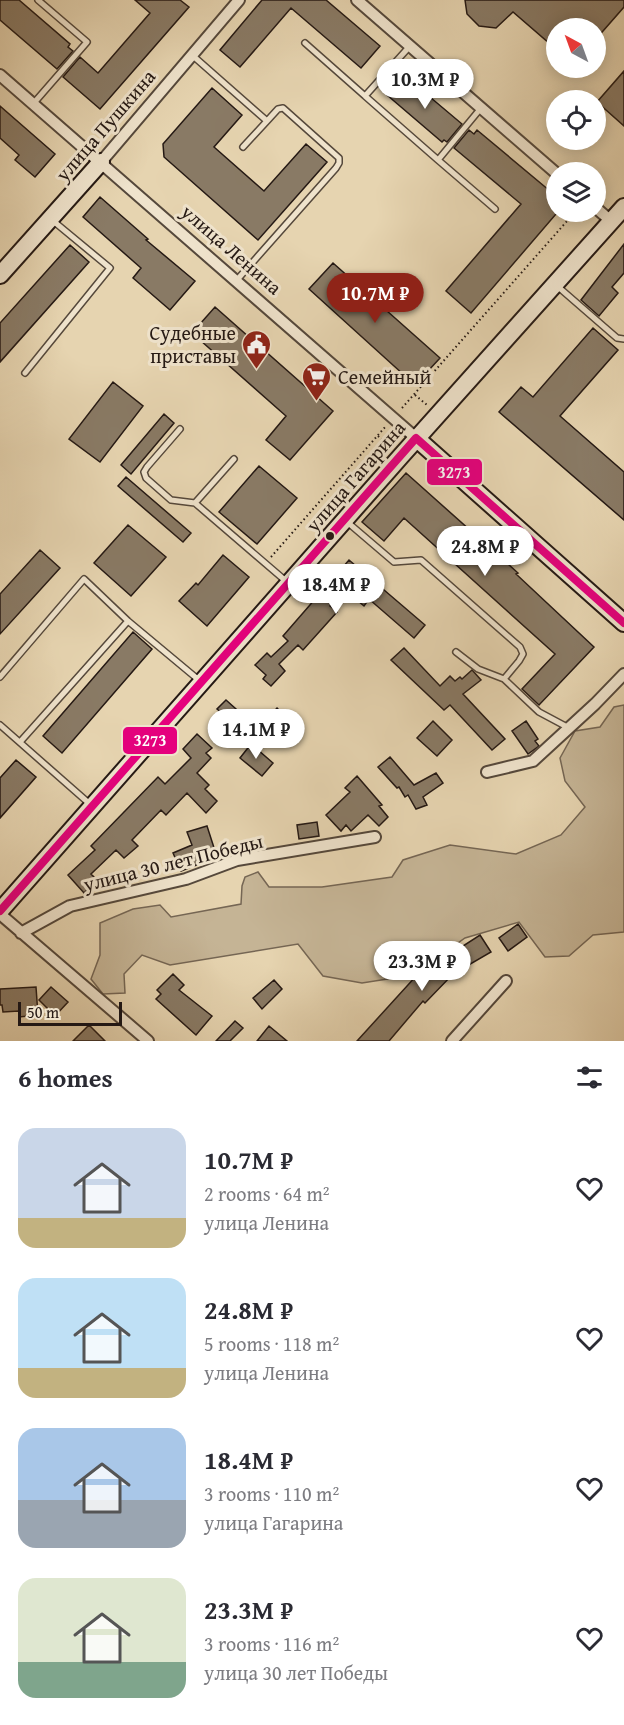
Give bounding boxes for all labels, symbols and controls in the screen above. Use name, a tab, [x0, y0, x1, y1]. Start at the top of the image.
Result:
north arrow	[546, 18, 606, 78]
map controls	[546, 18, 606, 222]
pin: 10.3M ₽	[370, 59, 480, 110]
street label: улица Пушкина	[47, 62, 162, 188]
text: 10.3M ₽	[391, 64, 459, 93]
button: locate	[546, 90, 606, 150]
button: layers	[546, 162, 606, 222]
street label: улица Ленина	[175, 196, 289, 301]
pin: 10.7M ₽	[320, 273, 430, 324]
text: 10.7M ₽	[341, 278, 409, 307]
place label: Судебные приставы	[149, 318, 236, 370]
public building icon: Судебные приставы	[241, 328, 273, 370]
supermarket icon: Семейный	[301, 360, 333, 402]
place label: Семейный	[338, 362, 431, 391]
street label: улица Гагарина	[298, 414, 412, 539]
line badge: 3273	[426, 458, 483, 486]
text: 3273	[437, 460, 471, 484]
pin: 24.8M ₽	[430, 526, 540, 577]
unlabelled marker	[324, 530, 336, 542]
text: 24.8M ₽	[451, 531, 519, 560]
pin: 18.4M ₽	[281, 564, 391, 615]
text: 18.4M ₽	[302, 569, 370, 598]
pin: 14.1M ₽	[201, 709, 311, 760]
text: 14.1M ₽	[222, 714, 290, 743]
line badge: 3273	[122, 726, 178, 755]
text: 3273	[133, 728, 167, 752]
street label: улица 30 лет Победы	[79, 826, 266, 899]
pin: 23.3M ₽	[367, 941, 477, 992]
text: 23.3M ₽	[388, 946, 456, 975]
scale bar	[18, 999, 122, 1026]
text: 50 m	[27, 1000, 59, 1024]
text: 6 homes	[18, 1058, 113, 1097]
icon: filters	[573, 1061, 606, 1094]
text: 10.7M ₽	[204, 1140, 293, 1179]
icon: home	[66, 1152, 138, 1224]
icon: heart	[573, 1172, 606, 1205]
text: 2 rooms · 64 m²	[204, 1179, 330, 1208]
text: улица Ленина	[204, 1208, 329, 1237]
text: 24.8M ₽	[204, 1290, 293, 1329]
icon: home	[66, 1302, 138, 1374]
icon: heart	[573, 1322, 606, 1355]
text: 5 rooms · 118 m²	[204, 1329, 339, 1358]
text: улица Ленина	[204, 1358, 329, 1387]
text: 18.4M ₽	[204, 1440, 293, 1479]
icon: home	[66, 1452, 138, 1524]
icon: heart	[573, 1472, 606, 1505]
text: 3 rooms · 110 m²	[204, 1479, 339, 1508]
text: улица Гагарина	[204, 1508, 343, 1537]
text: 23.3M ₽	[204, 1590, 293, 1629]
icon: home	[66, 1602, 138, 1674]
icon: heart	[573, 1622, 606, 1655]
text: 3 rooms · 116 m²	[204, 1629, 339, 1658]
text: улица 30 лет Победы	[204, 1658, 388, 1687]

